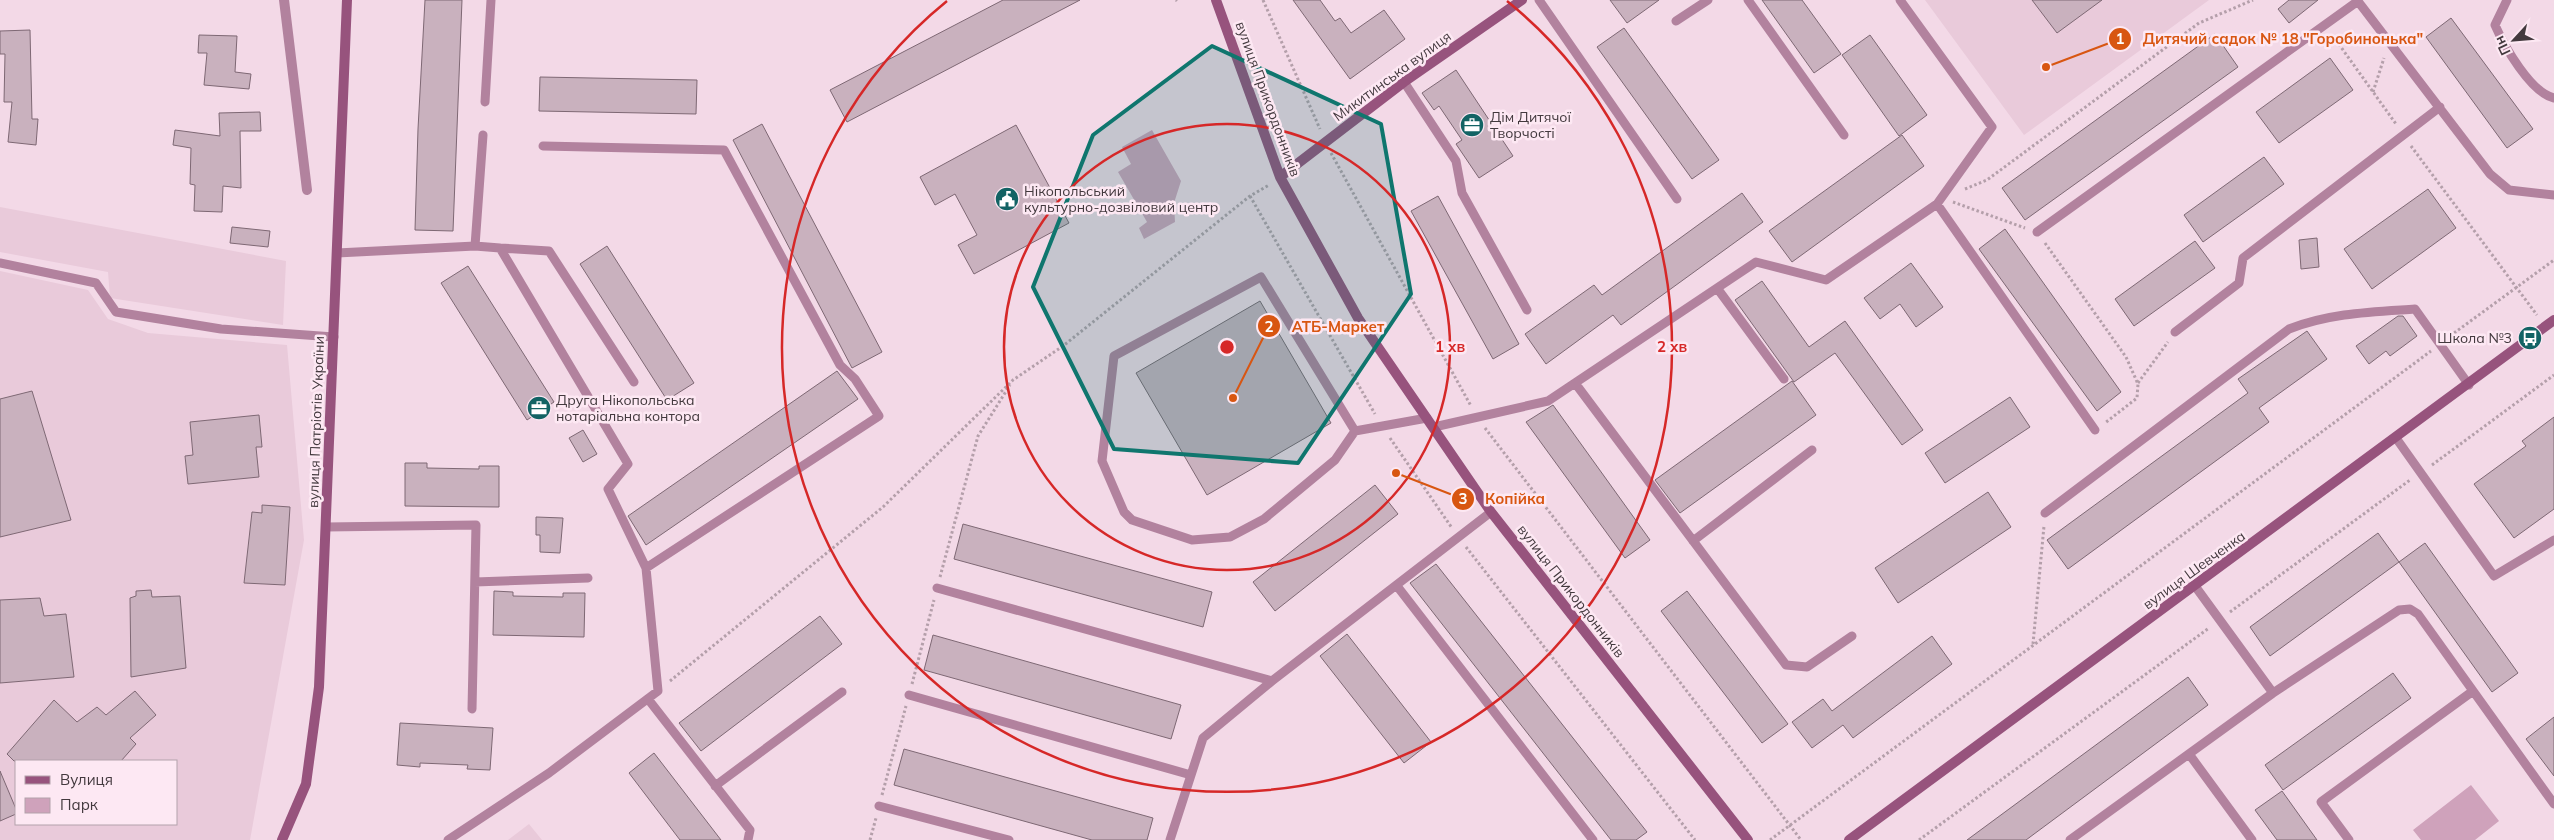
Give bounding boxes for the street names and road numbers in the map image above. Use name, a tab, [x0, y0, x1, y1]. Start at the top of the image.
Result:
street label: вулиця Прикордонників	[1232, 19, 1305, 179]
street label: Микитинська вулиця	[1329, 27, 1455, 125]
street label: вулиця Патріотів України	[304, 336, 328, 508]
street label: вулиця Прикордонників	[1514, 521, 1629, 661]
street label: вулиця Шевченка	[2139, 527, 2249, 613]

